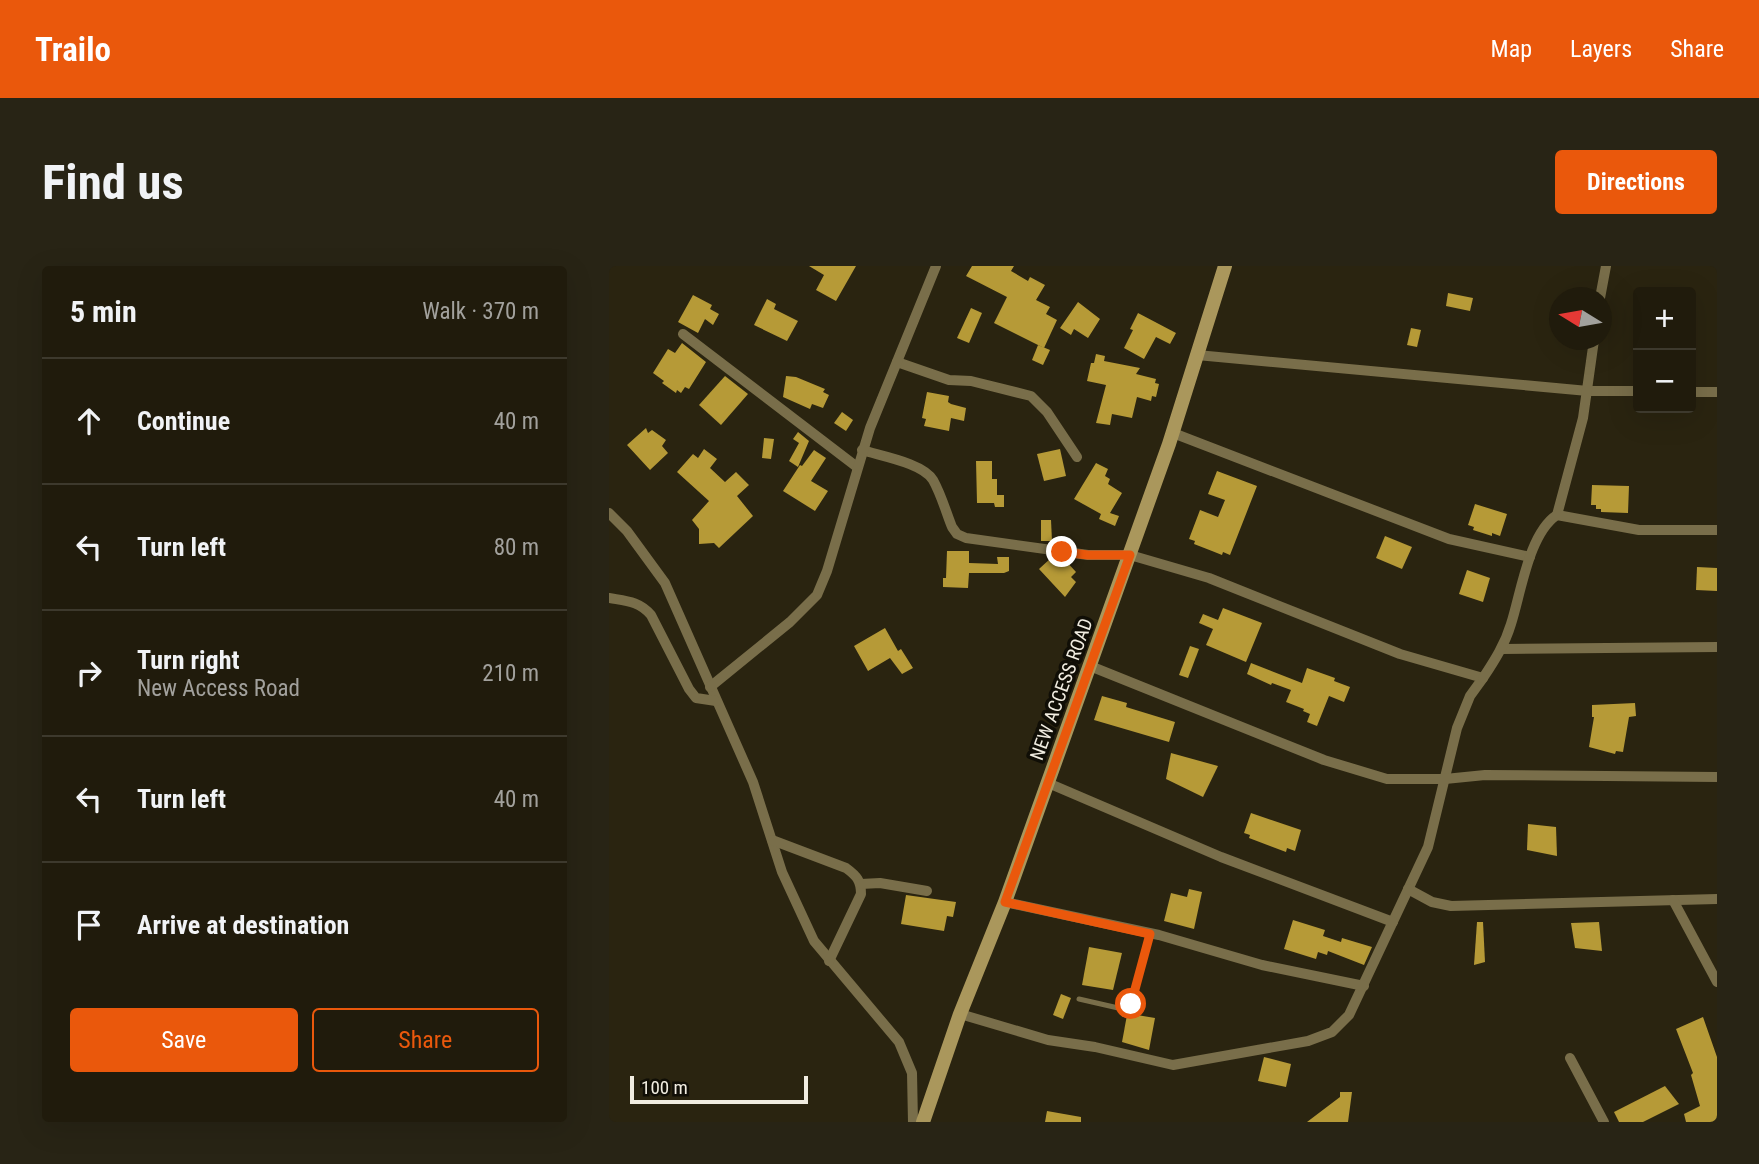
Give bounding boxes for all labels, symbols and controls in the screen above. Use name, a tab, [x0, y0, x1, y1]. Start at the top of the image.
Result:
text: Trailo	[35, 30, 111, 69]
text: Map	[1491, 35, 1532, 63]
text: Layers	[1570, 35, 1632, 63]
text: Share	[1670, 35, 1724, 63]
button: Directions	[1555, 150, 1717, 214]
text: Find us	[42, 154, 184, 211]
north arrow	[1549, 287, 1612, 350]
map controls	[1633, 287, 1696, 413]
button: +	[1633, 287, 1696, 350]
text: 5 min	[70, 294, 137, 329]
text: Walk · 370 m	[422, 298, 539, 325]
button: −	[1633, 350, 1696, 413]
icon: ahead	[70, 402, 108, 440]
text: Continue	[137, 406, 230, 436]
text: 40 m	[494, 408, 539, 435]
icon: left	[70, 528, 108, 566]
text: Turn left	[137, 532, 226, 562]
text: 80 m	[494, 534, 539, 561]
route end	[1046, 536, 1077, 567]
street label: NEW ACCESS ROAD	[1025, 615, 1098, 763]
text: Turn right	[137, 645, 239, 675]
icon: right	[70, 654, 108, 692]
text: 210 m	[482, 660, 539, 687]
text: New Access Road	[137, 675, 300, 702]
icon: left	[70, 780, 108, 818]
text: Turn left	[137, 784, 226, 814]
text: 40 m	[494, 786, 539, 813]
icon: arrive	[70, 906, 108, 944]
text: Arrive at destination	[137, 910, 349, 940]
route start	[1115, 988, 1146, 1019]
button: Save	[70, 1008, 298, 1072]
button: Share	[312, 1008, 539, 1072]
scale bar	[630, 1073, 809, 1105]
text: 100 m	[641, 1076, 688, 1099]

